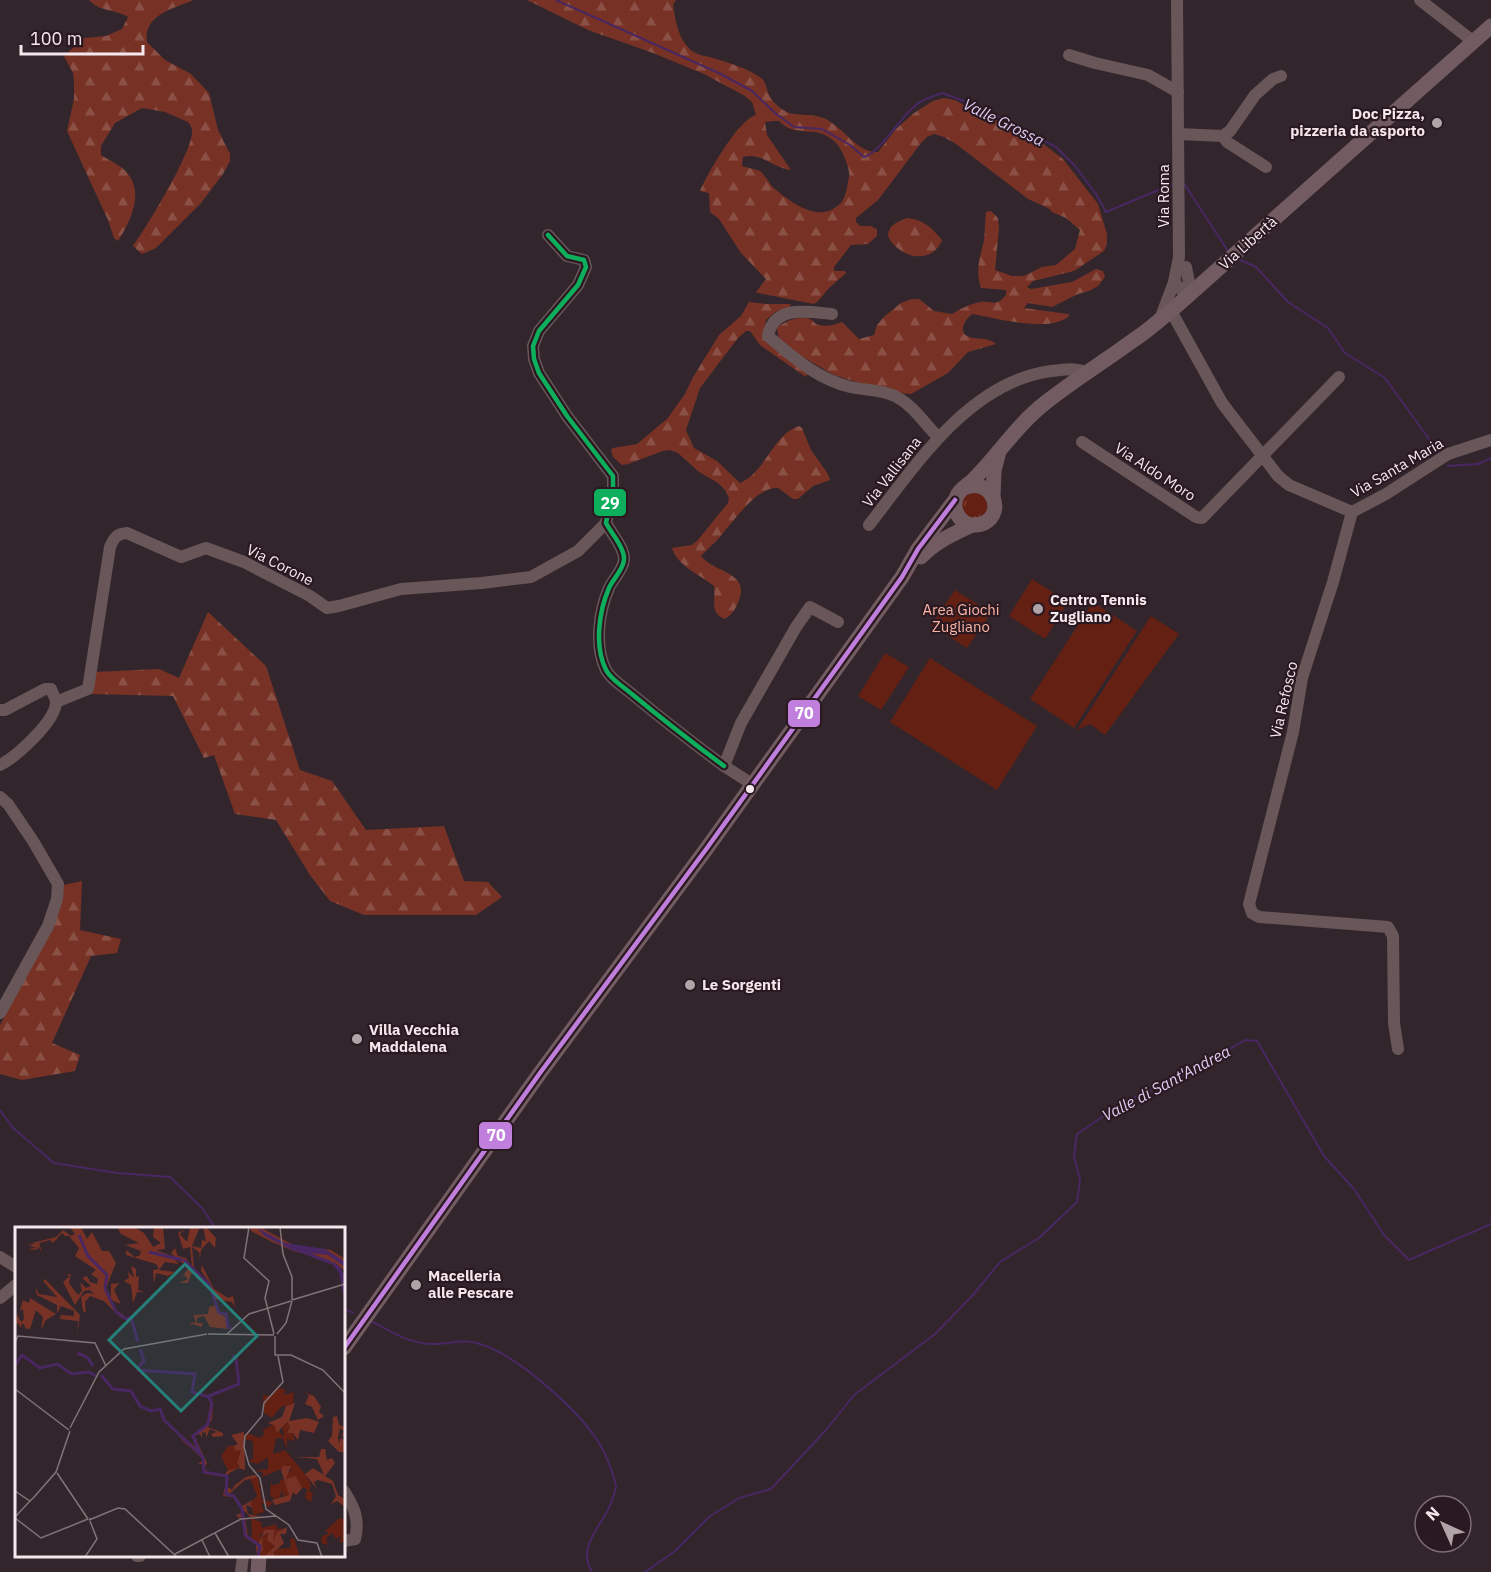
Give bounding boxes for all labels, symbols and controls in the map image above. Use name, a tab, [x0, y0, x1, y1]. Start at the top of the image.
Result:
scale bar	[21, 18, 142, 56]
text: 100 m	[30, 27, 82, 50]
water label: Valle Grossa	[960, 94, 1048, 150]
place label: Doc Pizza, pizzeria da asporto	[1290, 104, 1425, 140]
marker: Doc Pizza, pizzeria da asporto	[1430, 116, 1444, 130]
street label: Via Roma	[1154, 164, 1173, 228]
street label: Via Libertà	[1215, 212, 1281, 274]
street label: Via Vallisana	[858, 432, 925, 511]
street label: Via Santa Maria	[1347, 433, 1447, 502]
street label: Via Aldo Moro	[1111, 438, 1200, 505]
line badge: 29	[593, 488, 627, 517]
text: 29	[600, 493, 620, 513]
street label: Via Corone	[244, 540, 317, 590]
place label: Centro Tennis Zugliano	[1050, 590, 1147, 626]
park label: Area Giochi Zugliano	[922, 600, 1000, 636]
marker: Centro Tennis Zugliano	[1031, 602, 1045, 616]
street label: Via Refosco	[1265, 660, 1302, 740]
line badge: 70	[787, 699, 821, 728]
text: 70	[794, 703, 814, 723]
unlabelled marker	[744, 783, 756, 795]
place label: Le Sorgenti	[702, 975, 781, 994]
marker: Le Sorgenti	[683, 978, 697, 992]
place label: Villa Vecchia Maddalena	[369, 1020, 459, 1056]
marker: Villa Vecchia Maddalena	[350, 1032, 364, 1046]
water label: Valle di Sant'Andrea	[1098, 1041, 1234, 1125]
line badge: 70	[478, 1121, 513, 1150]
text: 70	[486, 1125, 506, 1145]
inset map	[15, 1227, 345, 1557]
place label: Macelleria alle Pescare	[428, 1266, 514, 1302]
marker: Macelleria alle Pescare	[409, 1278, 423, 1292]
north arrow	[1413, 1494, 1473, 1554]
text: N	[1421, 1502, 1444, 1525]

